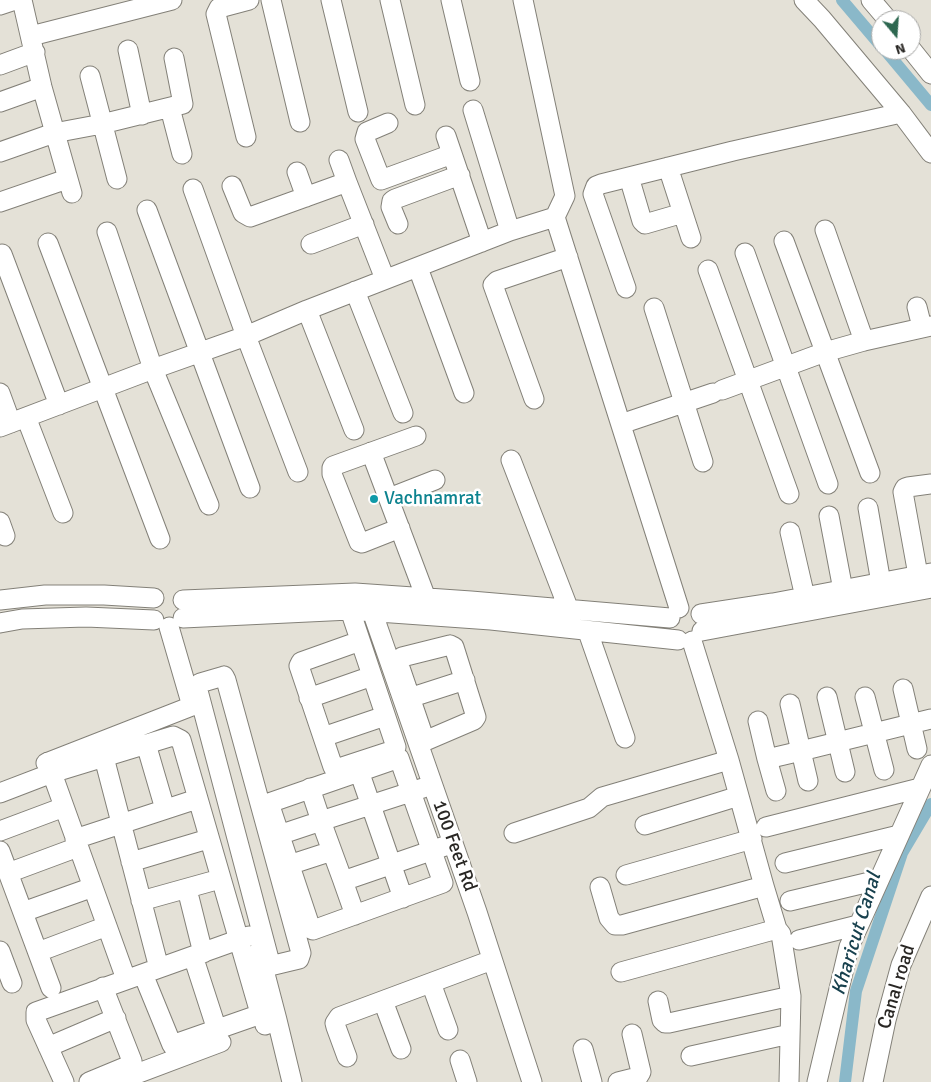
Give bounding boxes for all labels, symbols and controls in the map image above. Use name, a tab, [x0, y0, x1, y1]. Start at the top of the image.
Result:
north arrow	[871, 10, 921, 60]
text: N	[893, 39, 908, 58]
place label: Vachnamrat	[384, 488, 481, 510]
marker: Vachnamrat	[368, 493, 380, 505]
street label: 100 Feet Rd	[427, 797, 481, 895]
water label: Kharicut Canal	[827, 870, 887, 998]
street label: Canal road	[873, 942, 921, 1032]

